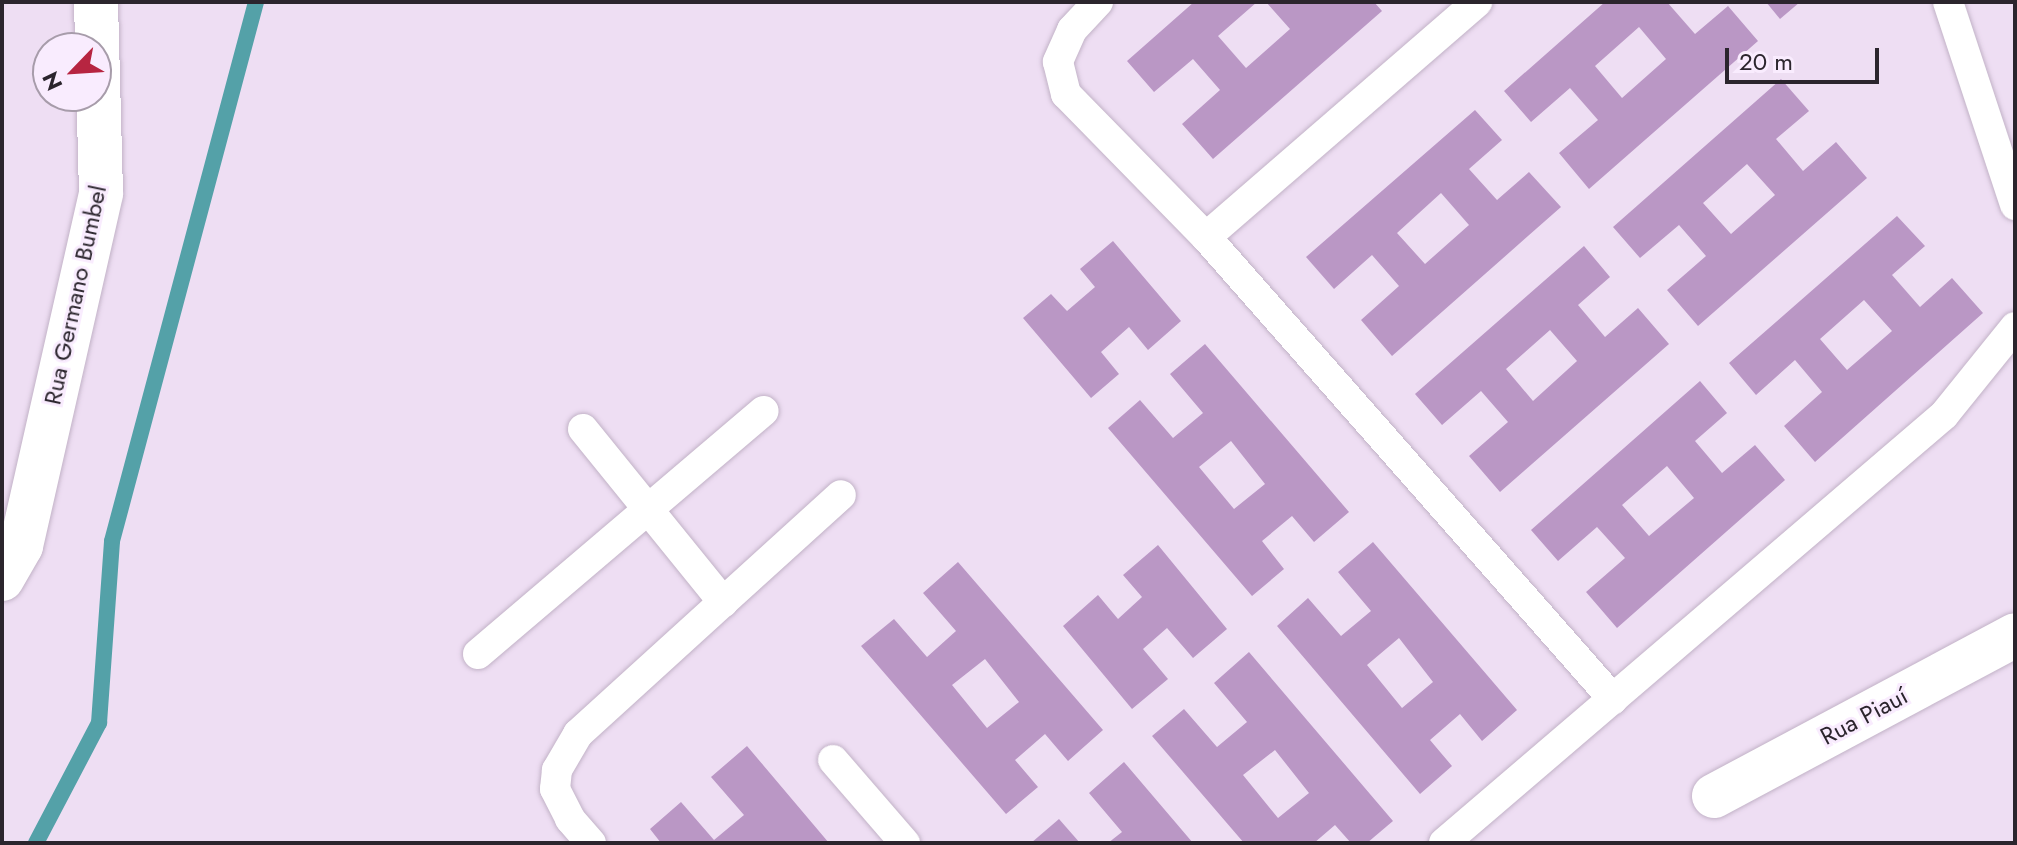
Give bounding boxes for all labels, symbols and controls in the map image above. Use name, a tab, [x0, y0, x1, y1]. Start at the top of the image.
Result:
north arrow	[32, 32, 112, 112]
scale bar	[1729, 32, 1883, 82]
text: 20 m	[1739, 44, 1793, 79]
text: N	[34, 67, 70, 96]
street label: Rua Germano Bumbel	[38, 183, 112, 407]
street label: Rua Piauí	[1815, 681, 1913, 751]

